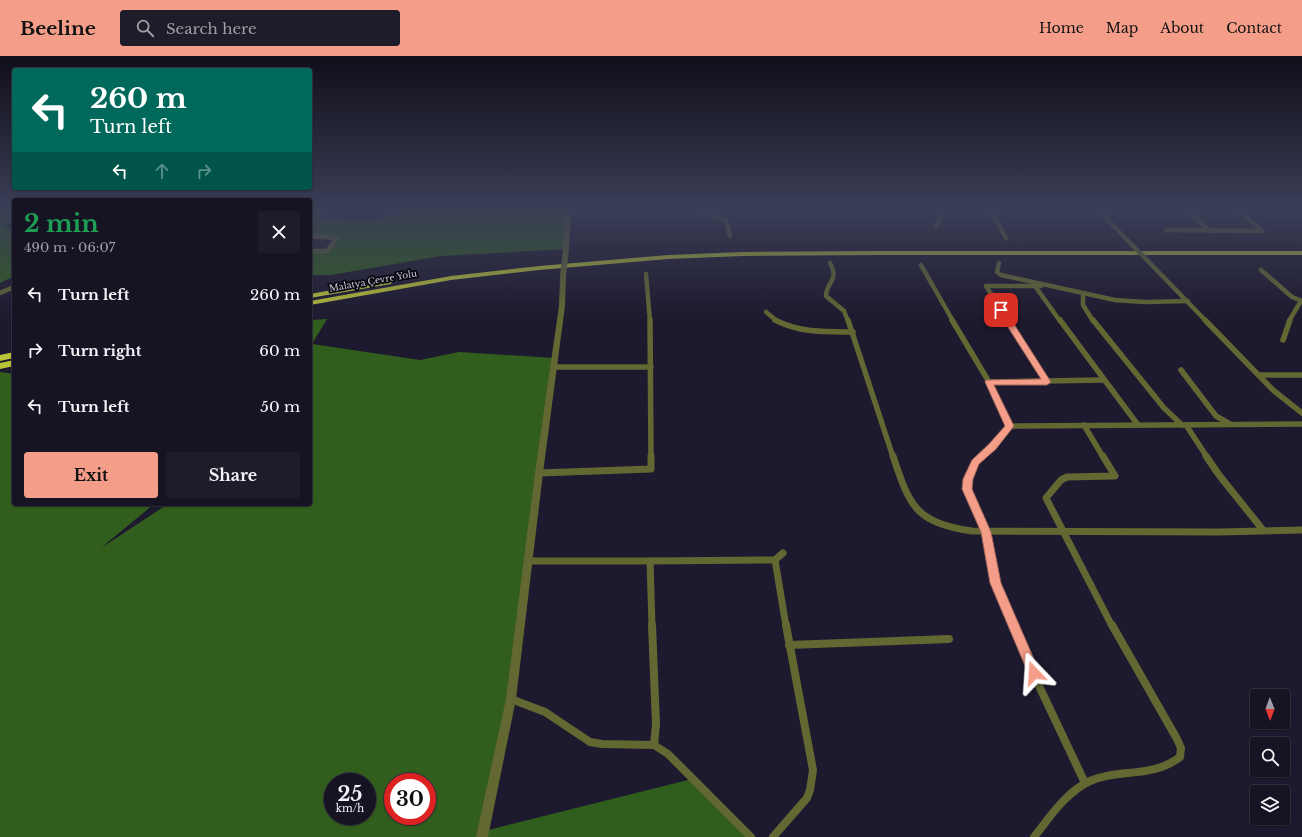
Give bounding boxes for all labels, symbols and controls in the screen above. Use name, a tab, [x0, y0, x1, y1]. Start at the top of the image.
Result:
search box	[120, 10, 400, 46]
text: Beeline	[20, 17, 96, 40]
icon: search	[134, 17, 156, 39]
text: Search here	[166, 19, 257, 38]
text: Home	[1039, 19, 1084, 37]
text: Map	[1106, 19, 1138, 37]
text: About	[1160, 19, 1204, 37]
text: Contact	[1226, 19, 1282, 37]
text: 260 m	[90, 81, 187, 116]
icon: left	[24, 84, 76, 136]
text: Turn left	[90, 116, 172, 138]
icon: left	[109, 160, 131, 182]
icon: ahead	[151, 160, 173, 182]
icon: right	[193, 160, 215, 182]
text: 2 min	[24, 209, 99, 238]
button: close	[258, 211, 300, 253]
text: 490 m · 06:07	[24, 239, 115, 256]
street label: Malatya Çevre Yolu	[328, 267, 418, 294]
icon: left	[24, 283, 46, 305]
text: Turn left	[58, 285, 129, 304]
text: 260 m	[250, 285, 300, 304]
pin	[984, 293, 1018, 327]
icon: arrive	[990, 299, 1012, 321]
icon: right	[24, 339, 46, 361]
text: Turn right	[58, 341, 141, 360]
text: 60 m	[259, 341, 300, 360]
icon: left	[24, 395, 46, 417]
text: Turn left	[58, 397, 129, 416]
text: 50 m	[260, 397, 300, 416]
button: Exit	[24, 452, 158, 498]
button: Share	[166, 452, 300, 498]
position arrow	[1013, 652, 1055, 694]
north arrow	[1250, 689, 1290, 729]
map controls	[1250, 689, 1290, 825]
button: search	[1250, 737, 1290, 777]
speed limit sign: 30	[384, 773, 436, 825]
text: 25	[338, 782, 362, 806]
button: layers	[1250, 785, 1290, 825]
text: km/h	[336, 802, 364, 815]

